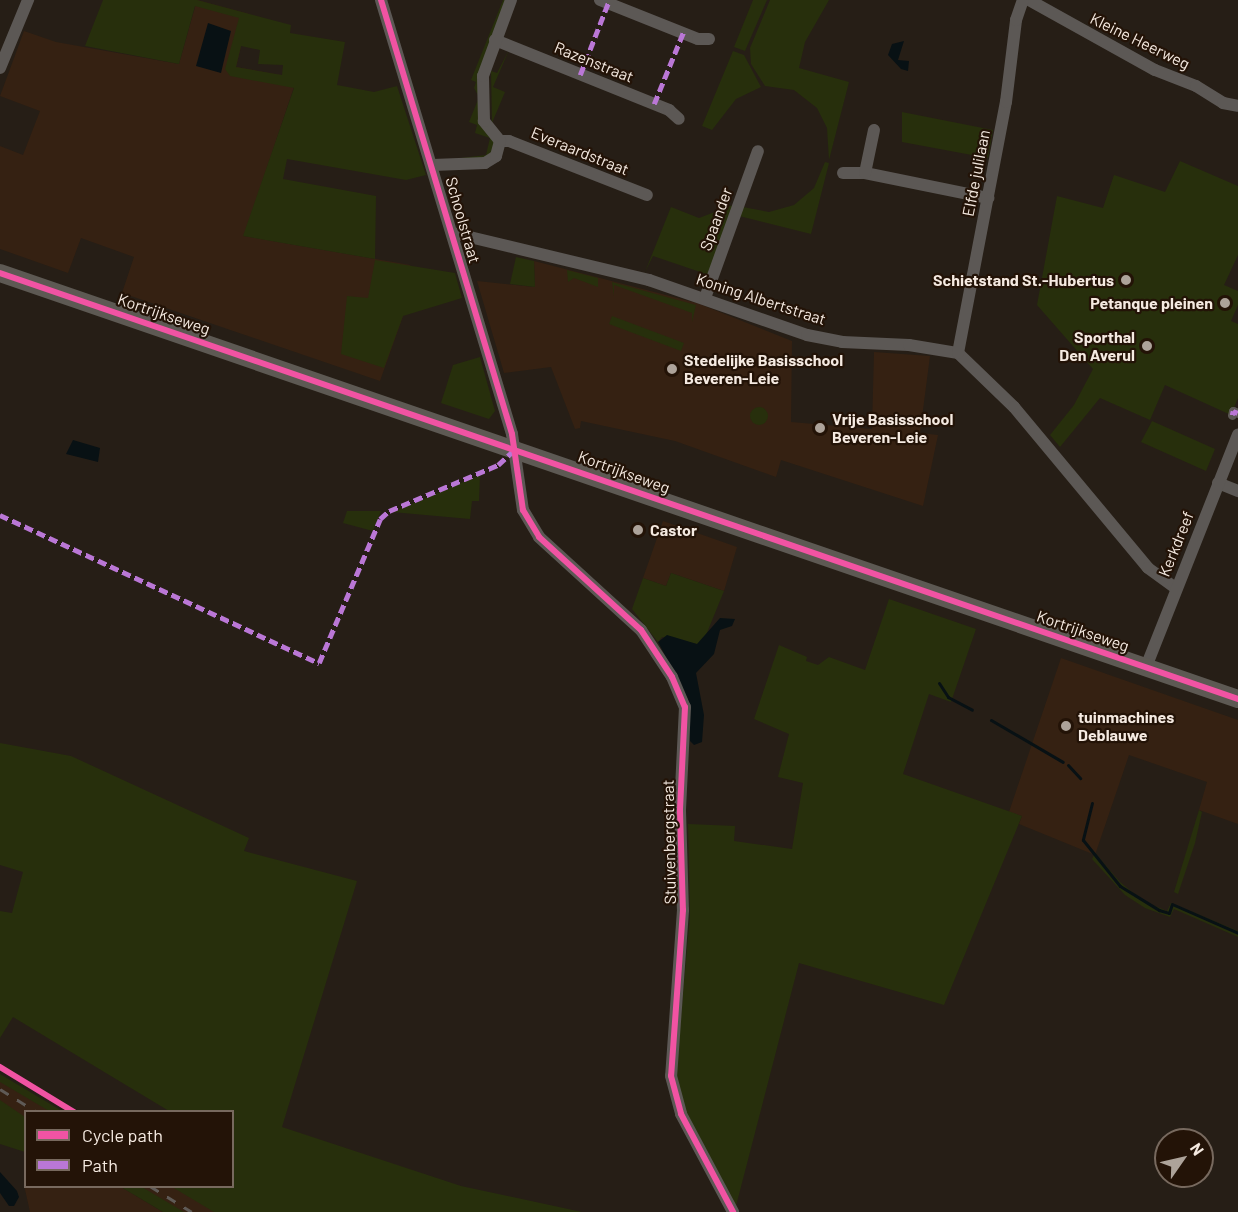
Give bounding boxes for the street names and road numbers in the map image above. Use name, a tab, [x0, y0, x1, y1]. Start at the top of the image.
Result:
street label: Kleine Heerweg	[1087, 9, 1193, 73]
street label: Razenstraat	[552, 37, 636, 87]
street label: Everaardstraat	[528, 123, 632, 179]
street label: Elfde julilaan	[958, 128, 994, 218]
street label: Schoolstraat	[442, 175, 484, 265]
street label: Spaander	[696, 185, 736, 253]
street label: Koning Albertstraat	[694, 269, 828, 329]
street label: Kortrijkseweg	[115, 289, 213, 339]
street label: Kortrijkseweg	[575, 447, 673, 497]
street label: Kerkdreef	[1154, 509, 1198, 579]
street label: Kortrijkseweg	[1034, 606, 1132, 656]
street label: Stuivenbergstraat	[658, 779, 680, 905]

